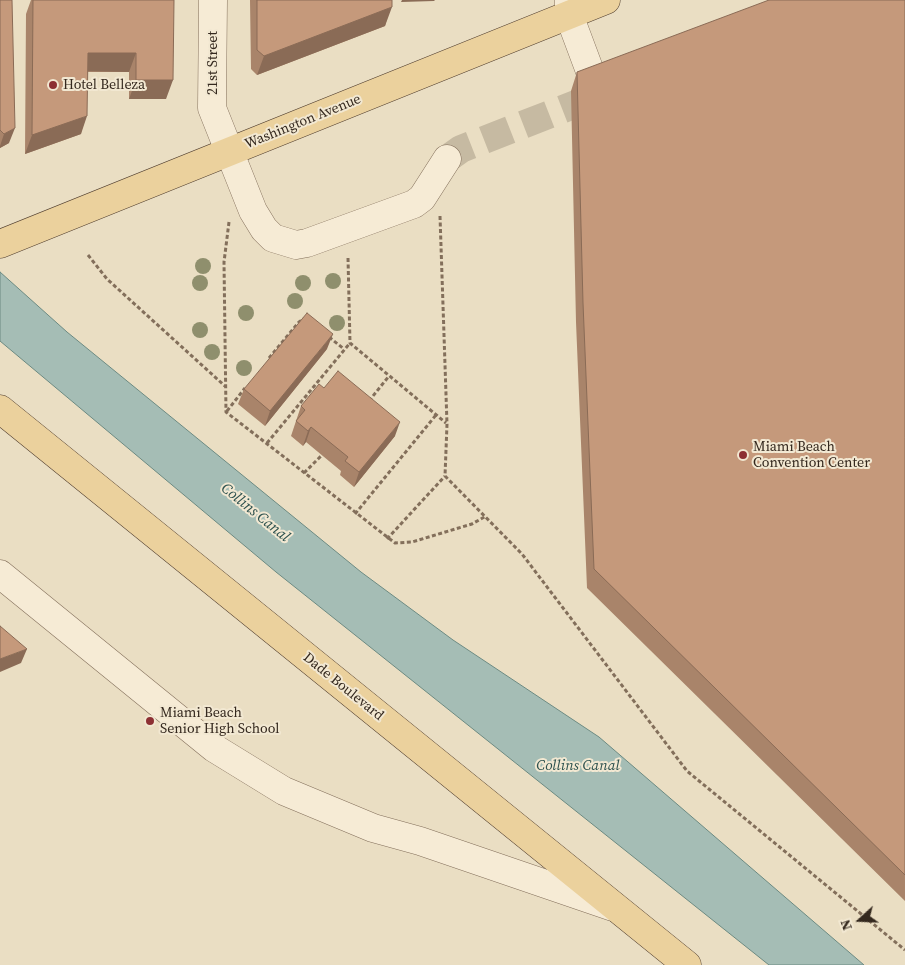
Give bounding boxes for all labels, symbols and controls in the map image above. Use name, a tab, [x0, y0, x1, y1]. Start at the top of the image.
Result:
street label: 21st Street	[205, 31, 221, 95]
place label: Hotel Belleza	[63, 77, 145, 93]
marker: Hotel Belleza	[47, 79, 59, 91]
street label: Washington Avenue	[242, 91, 364, 153]
place label: Miami Beach Convention Center	[753, 439, 870, 472]
marker: Miami Beach Convention Center	[737, 449, 749, 461]
water label: Collins Canal	[217, 480, 293, 546]
street label: Dade Boulevard	[299, 649, 387, 725]
place label: Miami Beach Senior High School	[160, 705, 279, 738]
marker: Miami Beach Senior High School	[144, 715, 156, 727]
water label: Collins Canal	[536, 757, 620, 775]
north arrow	[835, 895, 885, 945]
text: N	[835, 917, 857, 933]

